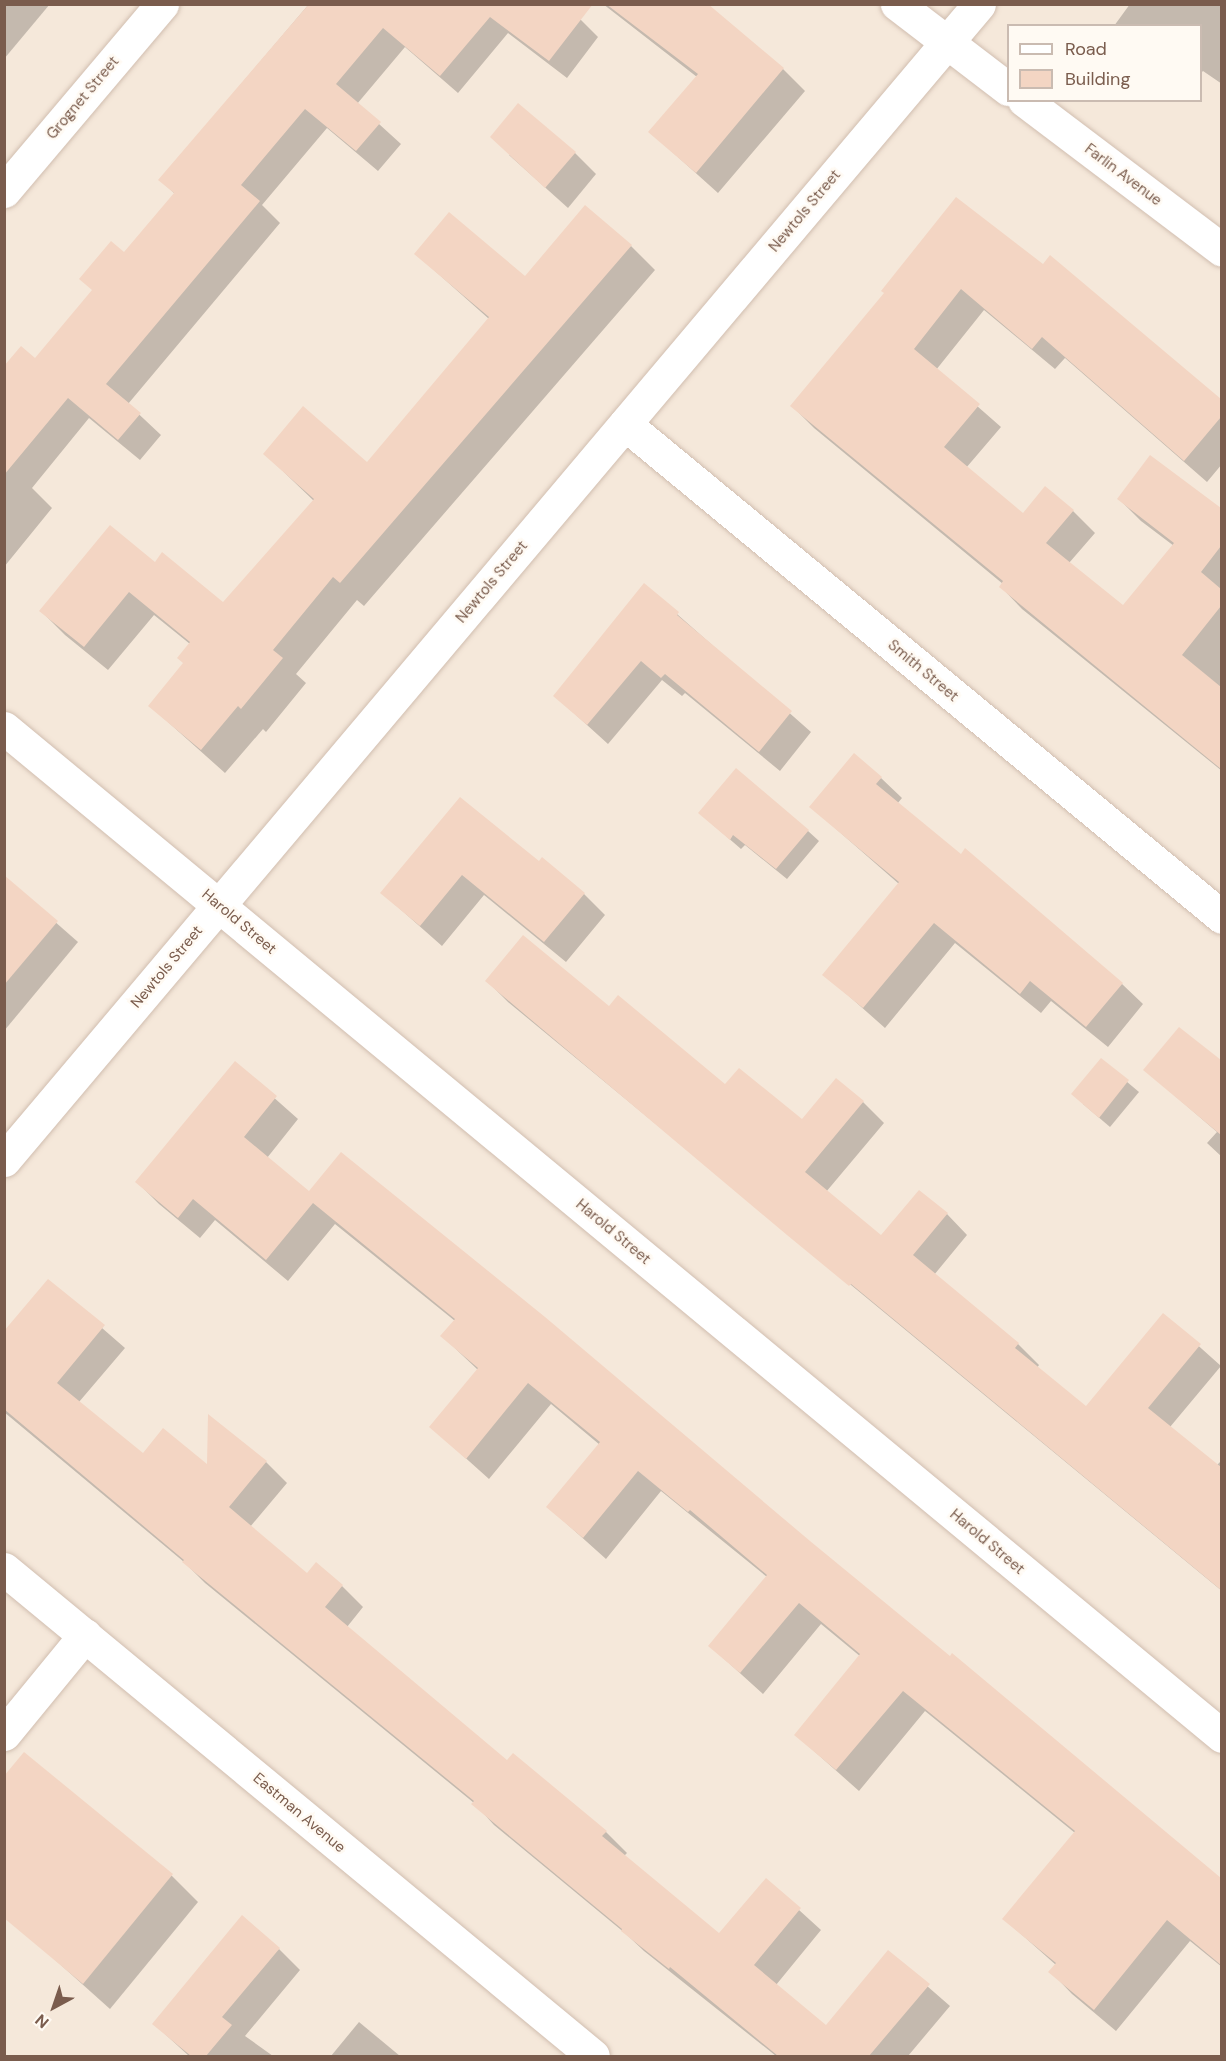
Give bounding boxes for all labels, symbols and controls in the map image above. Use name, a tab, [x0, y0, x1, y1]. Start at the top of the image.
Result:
legend	[1007, 24, 1202, 102]
text: Road	[1065, 37, 1107, 61]
street label: Grognet Street	[43, 53, 123, 143]
text: Building	[1065, 67, 1130, 91]
street label: Farlin Avenue	[1081, 140, 1165, 210]
street label: Newtols Street	[765, 166, 845, 256]
street label: Newtols Street	[452, 537, 532, 627]
street label: Smith Street	[884, 636, 962, 706]
street label: Harold Street	[198, 886, 280, 958]
street label: Newtols Street	[127, 922, 207, 1012]
street label: Harold Street	[572, 1196, 654, 1268]
street label: Harold Street	[946, 1506, 1028, 1578]
street label: Eastman Avenue	[249, 1769, 349, 1857]
north arrow	[24, 1977, 84, 2037]
text: N	[31, 2009, 53, 2033]

